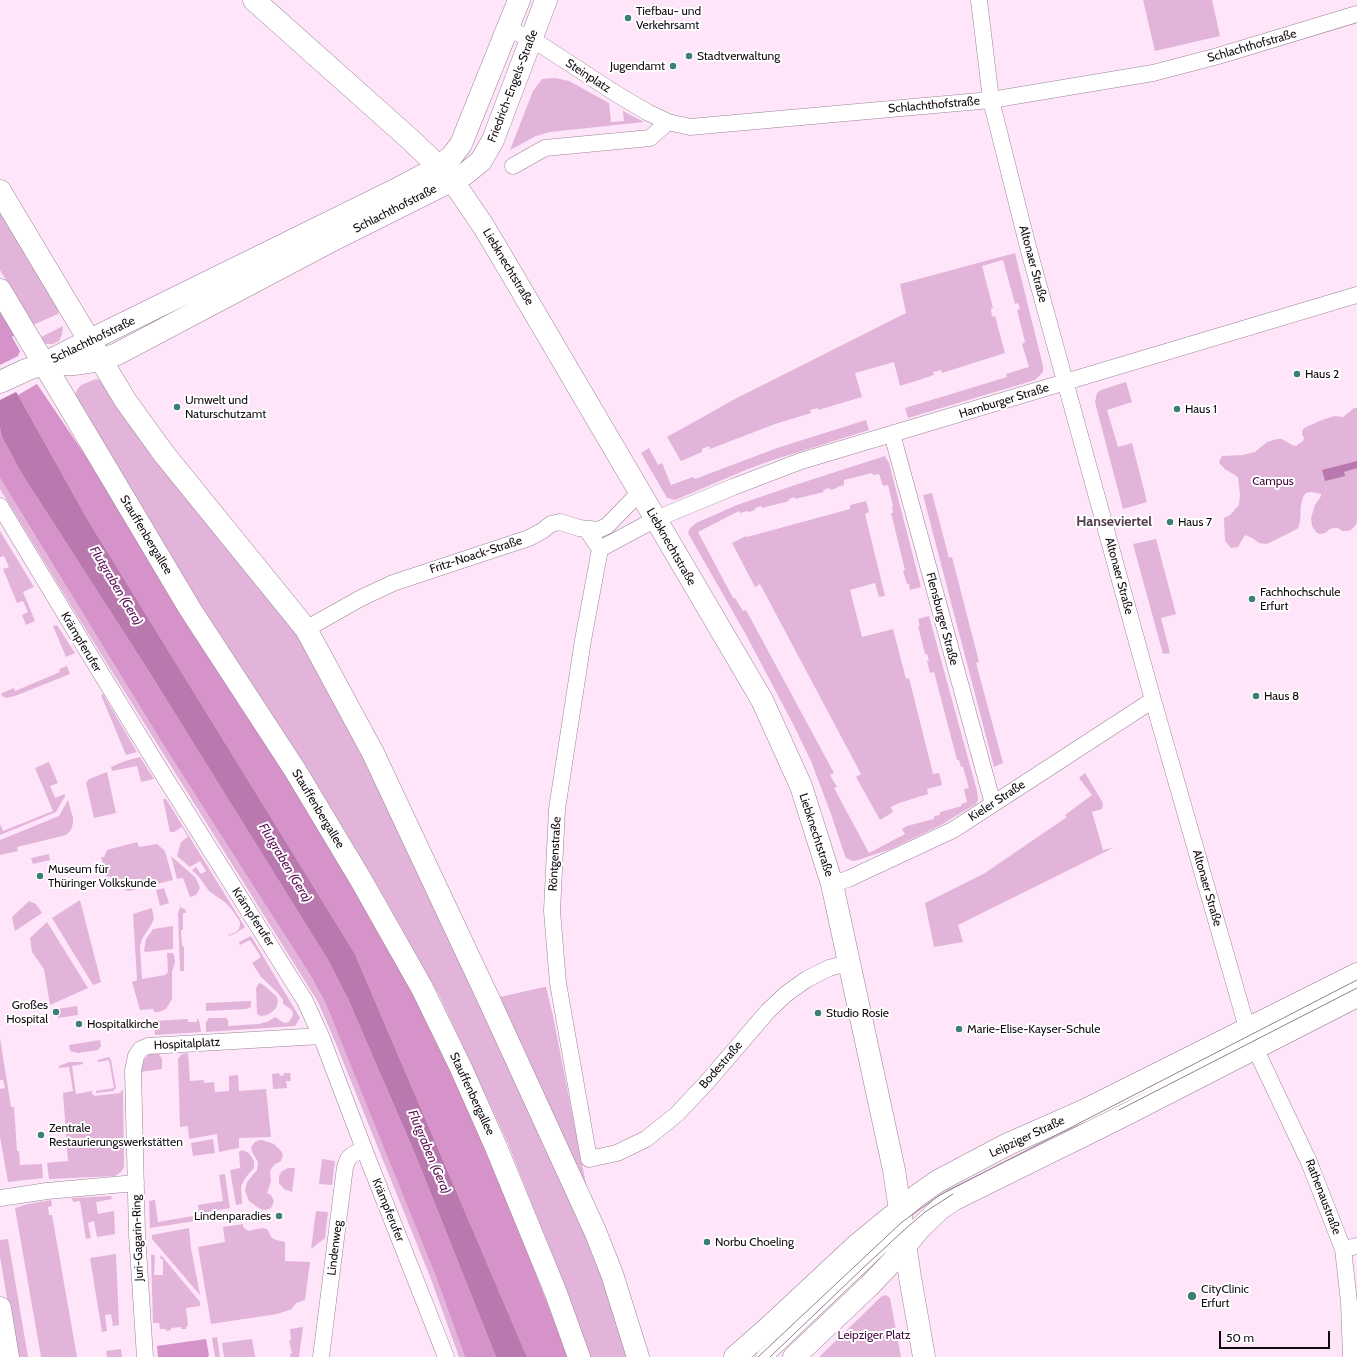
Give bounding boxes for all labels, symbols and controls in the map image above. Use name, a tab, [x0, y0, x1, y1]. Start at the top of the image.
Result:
place label: Tiefbau- und Verkehrsamt	[636, 4, 701, 32]
marker: Tiefbau- und Verkehrsamt	[623, 13, 633, 23]
street label: Schlachthofstraße	[1206, 26, 1298, 66]
street label: Friedrich-Engels-Straße	[485, 28, 541, 144]
place label: Stadtverwaltung	[697, 49, 780, 63]
marker: Stadtverwaltung	[684, 51, 694, 61]
street label: Steinplatz	[563, 56, 613, 96]
place label: Jugendamt	[610, 59, 665, 73]
marker: Jugendamt	[668, 61, 678, 71]
street label: Schlachthofstraße	[888, 94, 980, 116]
street label: Schlachthofstraße	[351, 182, 439, 236]
street label: Altonaer Straße	[1016, 224, 1050, 304]
street label: Liebknechtstraße	[479, 226, 537, 308]
street label: Schlachthofstraße	[49, 313, 137, 367]
place label: Haus 2	[1305, 367, 1339, 381]
marker: Haus 2	[1292, 369, 1302, 379]
street label: Hamburger Straße	[957, 380, 1051, 422]
place label: Umwelt und Naturschutzamt	[185, 393, 266, 421]
marker: Umwelt und Naturschutzamt	[172, 402, 182, 412]
place label: Haus 1	[1185, 402, 1217, 416]
marker: Haus 1	[1172, 404, 1182, 414]
park label: Campus	[1252, 474, 1294, 488]
street label: Stauffenbergallee	[117, 493, 175, 577]
street label: Liebknechtstraße	[643, 506, 699, 588]
district label: Hanseviertel	[1076, 514, 1152, 530]
place label: Haus 7	[1178, 515, 1212, 529]
marker: Haus 7	[1165, 517, 1175, 527]
street label: Fritz-Noack-Straße	[428, 533, 524, 577]
street label: Altonaer Straße	[1102, 536, 1136, 616]
water label: Flutgraben (Gera)	[86, 544, 146, 628]
street label: Flensburger Straße	[923, 571, 961, 667]
place label: Fachhochschule Erfurt	[1260, 585, 1340, 613]
marker: Fachhochschule Erfurt	[1247, 594, 1257, 604]
street label: Krämpferufer	[58, 609, 104, 675]
place label: Haus 8	[1264, 689, 1299, 703]
marker: Haus 8	[1251, 691, 1261, 701]
street label: Stauffenbergallee	[289, 767, 347, 851]
street label: Kieler Straße	[966, 777, 1028, 825]
street label: Liebknechtstraße	[796, 791, 836, 879]
street label: Röntgenstraße	[546, 816, 564, 892]
water label: Flutgraben (Gera)	[255, 821, 315, 905]
street label: Altonaer Straße	[1189, 848, 1225, 928]
place label: Museum für Thüringer Volkskunde	[48, 862, 156, 890]
marker: Museum für Thüringer Volkskunde	[35, 871, 45, 881]
street label: Krämpferufer	[229, 885, 277, 949]
place label: Großes Hospital	[6, 998, 48, 1026]
place label: Studio Rosie	[826, 1006, 889, 1020]
marker: Großes Hospital	[51, 1007, 61, 1017]
marker: Studio Rosie	[813, 1008, 823, 1018]
place label: Hospitalkirche	[87, 1017, 158, 1031]
marker: Hospitalkirche	[74, 1019, 84, 1029]
place label: Marie-Elise-Kayser-Schule	[967, 1022, 1100, 1036]
marker: Marie-Elise-Kayser-Schule	[954, 1024, 964, 1034]
street label: Hospitalplatz	[153, 1035, 221, 1053]
street label: Bodestraße	[697, 1038, 745, 1092]
street label: Stauffenbergallee	[447, 1050, 497, 1138]
water label: Flutgraben (Gera)	[404, 1108, 454, 1196]
street label: Leipziger Straße	[987, 1113, 1067, 1161]
place label: Zentrale Restaurierungswerkstätten	[49, 1121, 183, 1149]
marker: Zentrale Restaurierungswerkstätten	[36, 1130, 46, 1140]
street label: Rathenaustraße	[1302, 1157, 1344, 1237]
street label: Krämpferufer	[369, 1176, 407, 1244]
street label: Juri-Gagarin-Ring	[129, 1194, 147, 1282]
place label: Lindenparadies	[194, 1209, 271, 1223]
marker: Lindenparadies	[274, 1211, 284, 1221]
street label: Lindenweg	[324, 1220, 346, 1276]
place label: Norbu Choeling	[715, 1235, 794, 1249]
marker: Norbu Choeling	[702, 1237, 712, 1247]
place label: CityClinic Erfurt	[1201, 1282, 1249, 1310]
marker: CityClinic Erfurt	[1186, 1290, 1198, 1302]
scale bar	[1221, 1323, 1332, 1349]
park label: Leipziger Platz	[838, 1328, 910, 1342]
text: 50 m	[1226, 1330, 1254, 1345]

